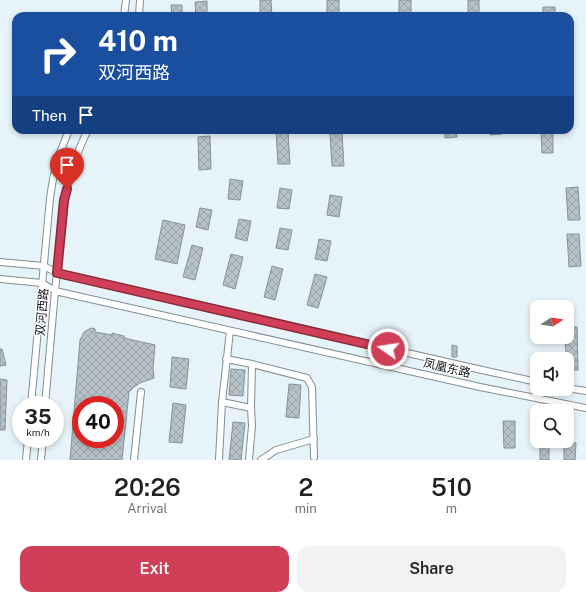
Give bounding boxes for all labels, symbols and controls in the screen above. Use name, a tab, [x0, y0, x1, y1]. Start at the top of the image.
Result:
text: 410 m	[98, 24, 178, 57]
icon: right	[32, 28, 84, 80]
text: 双河西路	[98, 62, 170, 83]
icon: arrive	[75, 104, 97, 126]
text: Then	[32, 107, 67, 124]
pin	[50, 148, 84, 189]
icon: arrive	[56, 154, 78, 176]
street label: 双河西路	[33, 287, 51, 337]
north arrow	[530, 300, 574, 344]
map controls	[530, 300, 574, 448]
position arrow	[367, 328, 409, 370]
button: sound	[530, 352, 574, 396]
street label: 凤凰东路	[422, 356, 472, 380]
speed limit sign: 40	[72, 396, 124, 448]
button: search	[530, 404, 574, 448]
text: 35	[25, 405, 51, 429]
text: km/h	[26, 426, 50, 438]
text: 20:26	[114, 473, 181, 501]
text: 2	[298, 473, 313, 501]
text: 510	[431, 473, 472, 501]
text: Arrival	[127, 501, 167, 516]
text: min	[295, 501, 317, 516]
text: m	[446, 501, 457, 516]
button: Exit	[20, 546, 289, 592]
button: Share	[297, 546, 566, 592]

